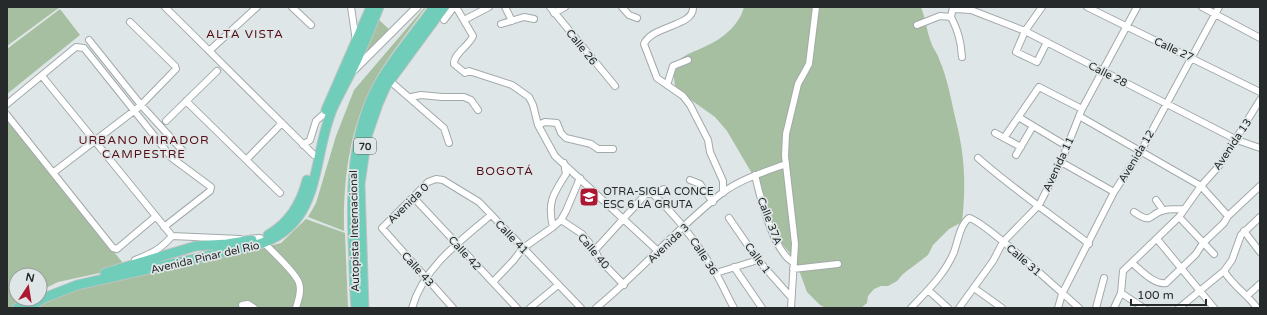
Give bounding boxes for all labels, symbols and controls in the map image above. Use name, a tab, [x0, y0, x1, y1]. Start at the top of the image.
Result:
district label: ALTA VISTA	[206, 27, 284, 41]
street label: Calle 26	[563, 27, 600, 68]
street label: Calle 27	[1152, 35, 1196, 64]
street label: Calle 28	[1086, 59, 1130, 90]
street label: Avenida 13	[1211, 116, 1254, 172]
street label: Avenida 12	[1116, 128, 1157, 185]
district label: URBANO MIRADOR CAMPESTRE	[78, 133, 210, 161]
street label: Avenida 11	[1040, 135, 1077, 194]
road number: 70	[354, 138, 376, 154]
district label: BOGOTÁ	[476, 164, 534, 178]
street label: Autopista Internacional	[347, 170, 362, 292]
street label: Avenida 0	[385, 181, 432, 226]
place label: OTRA-SIGLA CONCE ESC 6 LA GRUTA	[603, 185, 714, 211]
school or university icon: OTRA-SIGLA CONCE ESC 6 LA GRUTA	[578, 186, 600, 208]
street label: Calle 37A	[754, 195, 785, 247]
street label: Calle 41	[492, 218, 531, 257]
street label: Avenida 3	[645, 221, 692, 266]
street label: Calle 40	[575, 231, 612, 272]
street label: Calle 42	[445, 233, 484, 273]
street label: Calle 36	[687, 235, 721, 278]
street label: Avenida Pinar del Río	[149, 239, 261, 276]
street label: Calle 1	[742, 240, 773, 276]
street label: Calle 31	[1003, 242, 1044, 279]
street label: Calle 43	[399, 249, 437, 289]
north arrow	[8, 267, 48, 307]
text: N	[24, 270, 36, 285]
scale bar	[1131, 281, 1206, 307]
text: 100 m	[1137, 288, 1174, 302]

